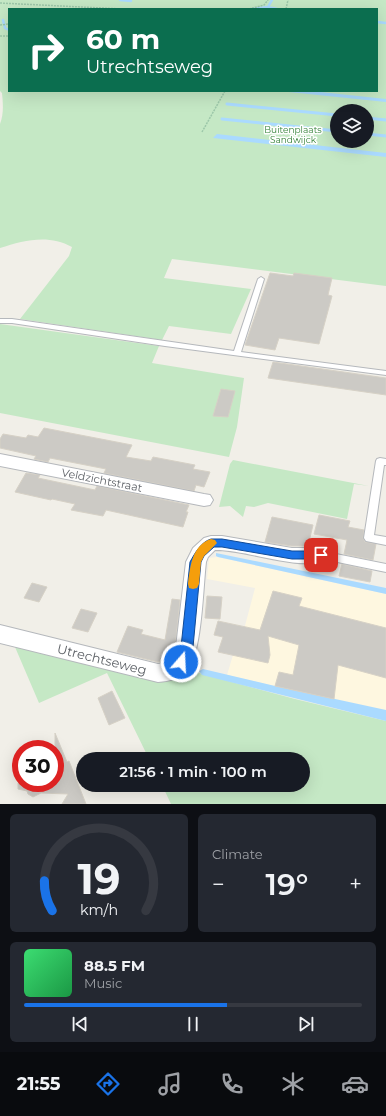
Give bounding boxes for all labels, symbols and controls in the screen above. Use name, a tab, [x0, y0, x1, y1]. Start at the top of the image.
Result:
text: 60 m	[86, 22, 160, 56]
icon: right	[20, 24, 72, 76]
text: Utrechtseweg	[86, 56, 213, 78]
map controls	[330, 104, 374, 148]
button: layers	[330, 104, 374, 148]
park label: Buitenplaats Sandwijck	[264, 124, 322, 145]
street label: Veldzichtstraat	[60, 465, 144, 495]
pin	[304, 538, 338, 572]
icon: arrive	[310, 544, 332, 566]
street label: Utrechtseweg	[56, 640, 148, 678]
position arrow	[160, 641, 202, 683]
speed limit sign: 30	[12, 740, 64, 792]
text: 21:56 · 1 min · 100 m	[119, 762, 267, 781]
text: Climate	[212, 846, 263, 862]
text: 19	[78, 854, 120, 904]
text: 19°	[266, 866, 308, 903]
text: −	[212, 871, 225, 898]
text: +	[349, 871, 362, 898]
text: km/h	[80, 901, 118, 919]
text: 88.5 FM	[84, 956, 145, 975]
text: Music	[84, 975, 122, 991]
icon: previous	[69, 1013, 91, 1035]
icon: pause	[182, 1013, 204, 1035]
icon: next	[295, 1013, 317, 1035]
icon: directions	[94, 1070, 122, 1098]
icon: music	[156, 1070, 184, 1098]
icon: phone	[218, 1070, 246, 1098]
icon: climate	[279, 1070, 307, 1098]
icon: car	[341, 1070, 369, 1098]
text: 21:55	[17, 1073, 61, 1095]

